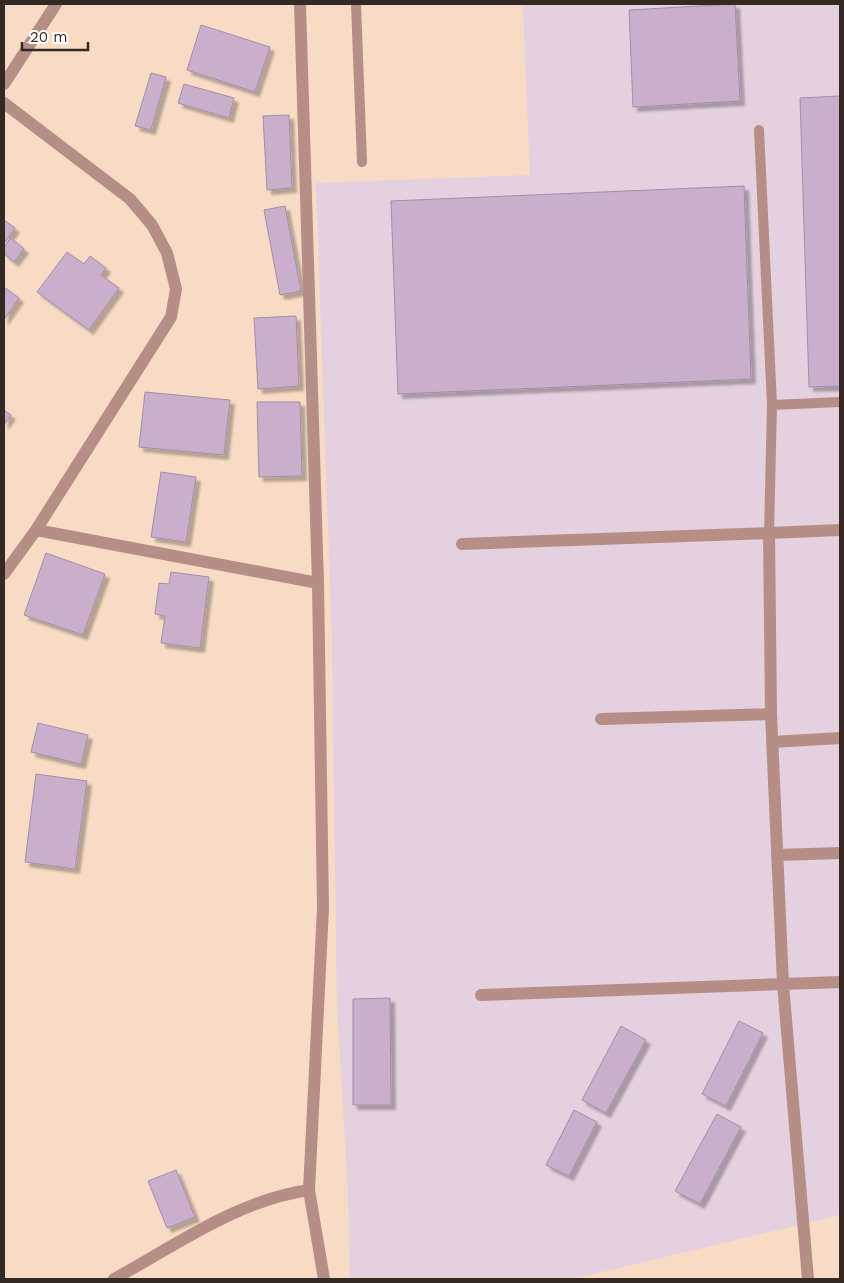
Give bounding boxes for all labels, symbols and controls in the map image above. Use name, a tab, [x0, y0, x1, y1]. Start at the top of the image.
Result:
scale bar	[22, 20, 89, 52]
text: 20 m	[30, 28, 68, 46]

